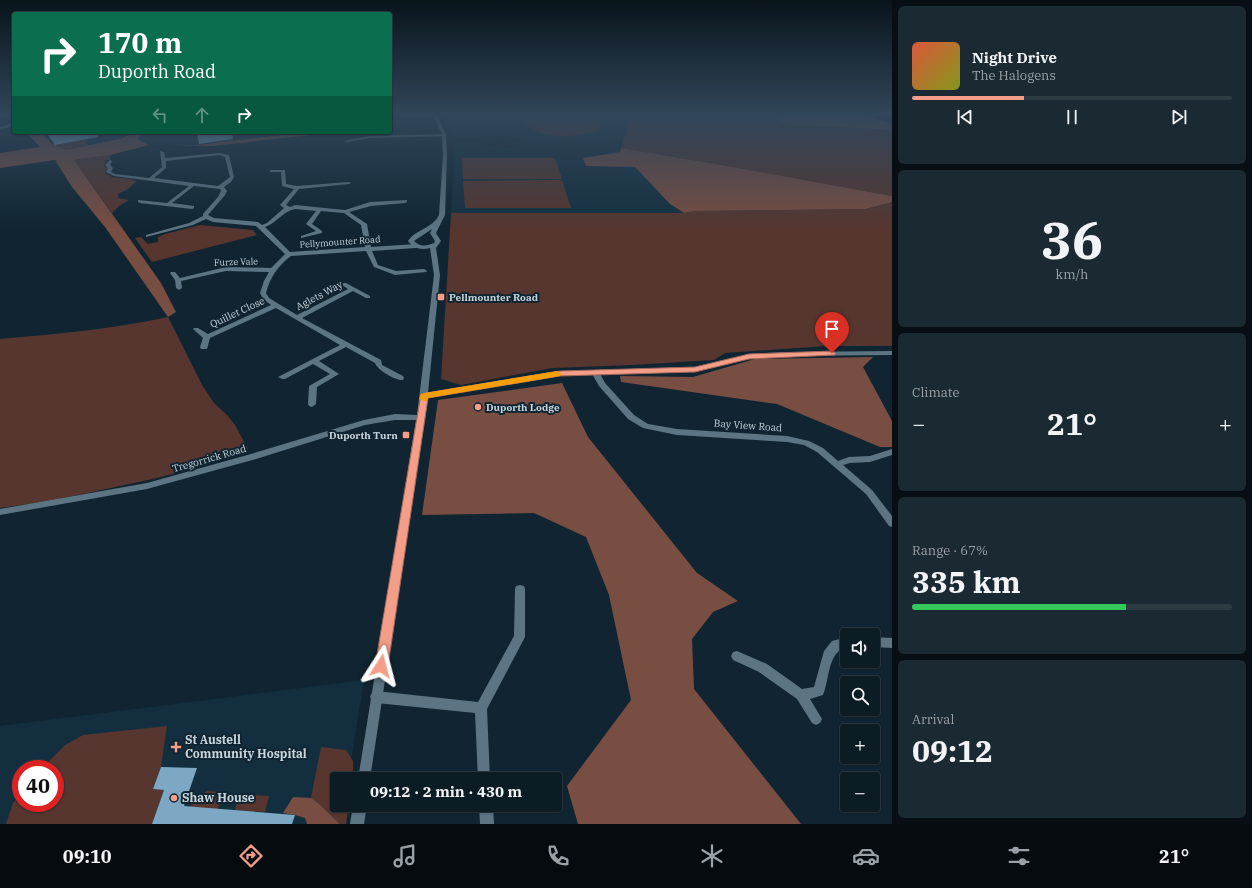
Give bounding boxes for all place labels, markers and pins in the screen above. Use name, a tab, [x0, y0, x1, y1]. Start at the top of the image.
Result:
place label: Pellmounter Road	[449, 291, 539, 304]
marker: Pellmounter Road	[436, 292, 446, 302]
pin	[815, 312, 849, 353]
place label: Duporth Lodge	[486, 401, 560, 414]
marker: Duporth Lodge	[473, 402, 483, 412]
place label: Duporth Turn	[329, 429, 398, 442]
marker: Duporth Turn	[401, 430, 411, 440]
place label: St Austell Community Hospital	[185, 732, 307, 761]
marker: St Austell Community Hospital	[170, 741, 182, 753]
place label: Shaw House	[182, 790, 255, 805]
marker: Shaw House	[169, 793, 179, 803]

